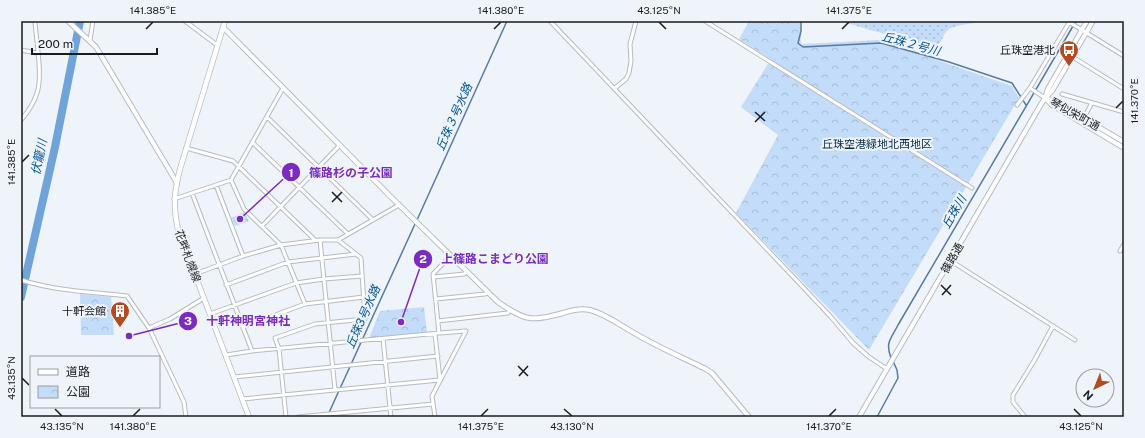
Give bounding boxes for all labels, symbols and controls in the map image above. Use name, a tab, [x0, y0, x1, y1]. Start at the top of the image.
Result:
text: 141.385°E	[130, 4, 176, 16]
text: 141.380°E	[478, 4, 524, 16]
text: 43.125°N	[637, 4, 681, 16]
text: 141.375°E	[826, 4, 872, 16]
water label: 丘珠２号川	[880, 29, 944, 59]
scale bar	[32, 30, 157, 56]
text: 200 m	[38, 37, 73, 51]
bus stop icon: 丘珠空港北	[1058, 39, 1080, 67]
place label: 丘珠空港北	[1000, 44, 1055, 56]
text: 141.370°E	[1128, 78, 1140, 124]
water label: 丘珠３号水路	[433, 80, 475, 153]
street label: 琴似栄町通	[1048, 95, 1102, 133]
water label: 伏籠川	[28, 136, 50, 176]
park label: 丘珠空港緑地北西地区	[822, 138, 932, 150]
text: 141.385°E	[5, 139, 17, 185]
callout: 篠路杉の子公園	[281, 160, 401, 184]
text: 1	[288, 166, 294, 180]
text: 篠路杉の子公園	[309, 166, 393, 180]
water label: 丘珠川	[939, 191, 970, 231]
street label: 花畔札幌線	[173, 228, 203, 284]
street label: 篠路通	[939, 241, 965, 275]
callout: 上篠路こまどり公園	[413, 247, 557, 271]
text: 2	[419, 252, 427, 266]
text: 上篠路こまどり公園	[441, 252, 549, 266]
water label: 丘珠3号水路	[343, 283, 383, 351]
building icon: 十軒会館	[109, 300, 131, 328]
place label: 十軒会館	[62, 305, 106, 317]
callout: 十軒神明宮神社	[178, 309, 298, 333]
text: 3	[184, 314, 192, 328]
text: 十軒神明宮神社	[206, 314, 290, 328]
text: 43.135°N	[5, 356, 17, 400]
legend	[30, 356, 160, 408]
text: 道路	[66, 365, 90, 379]
north arrow	[1075, 368, 1115, 408]
text: 公園	[66, 385, 90, 399]
text: N	[1081, 388, 1095, 403]
text: 43.135°N	[40, 420, 84, 432]
text: 141.380°E	[110, 420, 156, 432]
text: 141.375°E	[458, 420, 504, 432]
text: 43.130°N	[550, 420, 594, 432]
text: 141.370°E	[806, 420, 852, 432]
text: 43.125°N	[1059, 420, 1103, 432]

